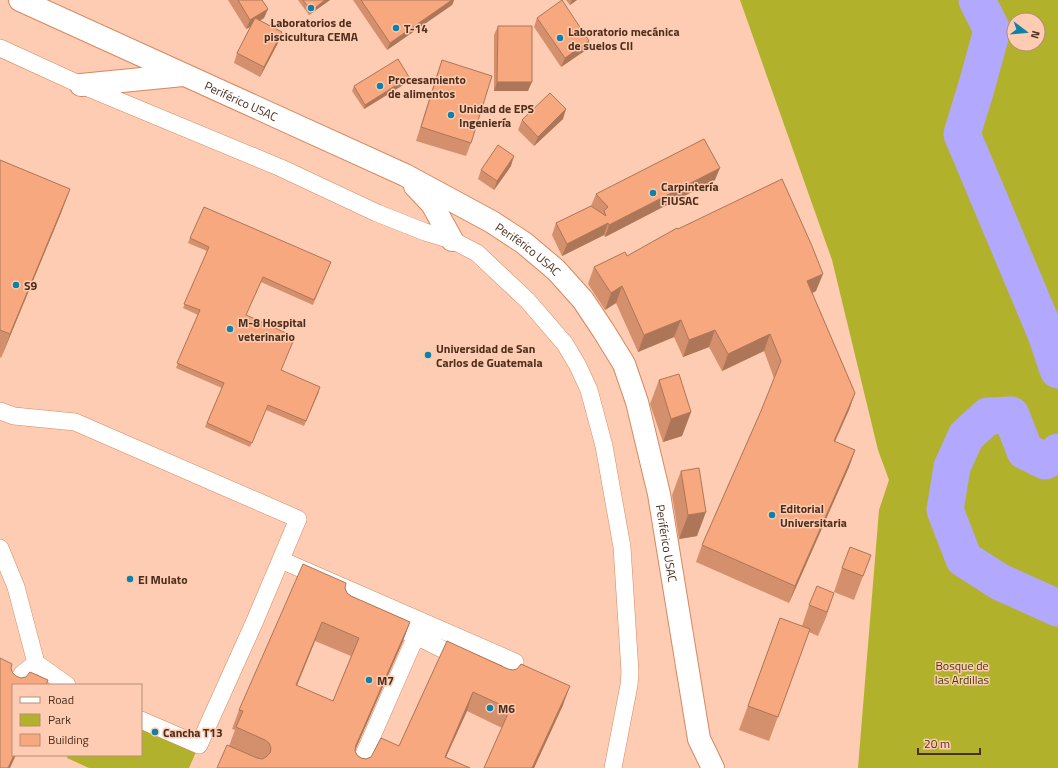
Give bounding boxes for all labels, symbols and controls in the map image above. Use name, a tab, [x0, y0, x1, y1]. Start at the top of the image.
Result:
marker: Laboratorios de piscicultura CEMA	[306, 3, 316, 13]
north arrow	[1006, 12, 1046, 52]
place label: Laboratorios de piscicultura CEMA	[264, 13, 359, 46]
place label: T-14	[404, 19, 428, 38]
place label: Laboratorio mecánica de suelos CII	[568, 22, 680, 55]
marker: T-14	[391, 23, 401, 33]
text: N	[1027, 29, 1044, 41]
marker: Laboratorio mecánica de suelos CII	[555, 33, 565, 43]
place label: Procesamiento de alimentos	[388, 70, 466, 103]
street label: Periférico USAC	[202, 76, 281, 126]
marker: Procesamiento de alimentos	[375, 81, 385, 91]
place label: Unidad de EPS Ingeniería	[459, 99, 535, 132]
marker: Unidad de EPS Ingeniería	[446, 110, 456, 120]
place label: Carpintería FIUSAC	[661, 177, 719, 210]
marker: Carpintería FIUSAC	[648, 188, 658, 198]
street label: Periférico USAC	[492, 217, 566, 280]
place label: S9	[24, 276, 38, 295]
marker: S9	[11, 280, 21, 290]
place label: M-8 Hospital veterinario	[238, 313, 306, 346]
marker: M-8 Hospital veterinario	[225, 324, 235, 334]
place label: Universidad de San Carlos de Guatemala	[436, 339, 543, 372]
marker: Universidad de San Carlos de Guatemala	[423, 350, 433, 360]
place label: Editorial Universitaria	[780, 499, 847, 532]
street label: Periférico USAC	[651, 503, 683, 584]
marker: Editorial Universitaria	[767, 510, 777, 520]
place label: El Mulato	[138, 570, 188, 589]
marker: El Mulato	[125, 574, 135, 584]
park label: Bosque de las Ardillas	[935, 656, 990, 689]
place label: M7	[377, 671, 394, 690]
marker: M7	[364, 675, 374, 685]
legend	[12, 684, 142, 756]
text: Road	[48, 690, 74, 709]
place label: M6	[498, 699, 515, 718]
marker: M6	[485, 703, 495, 713]
text: Park	[48, 710, 71, 729]
place label: Cancha T13	[163, 723, 223, 742]
marker: Cancha T13	[150, 727, 160, 737]
text: Building	[48, 730, 89, 749]
scale bar	[918, 730, 980, 756]
text: 20 m	[924, 734, 950, 753]

